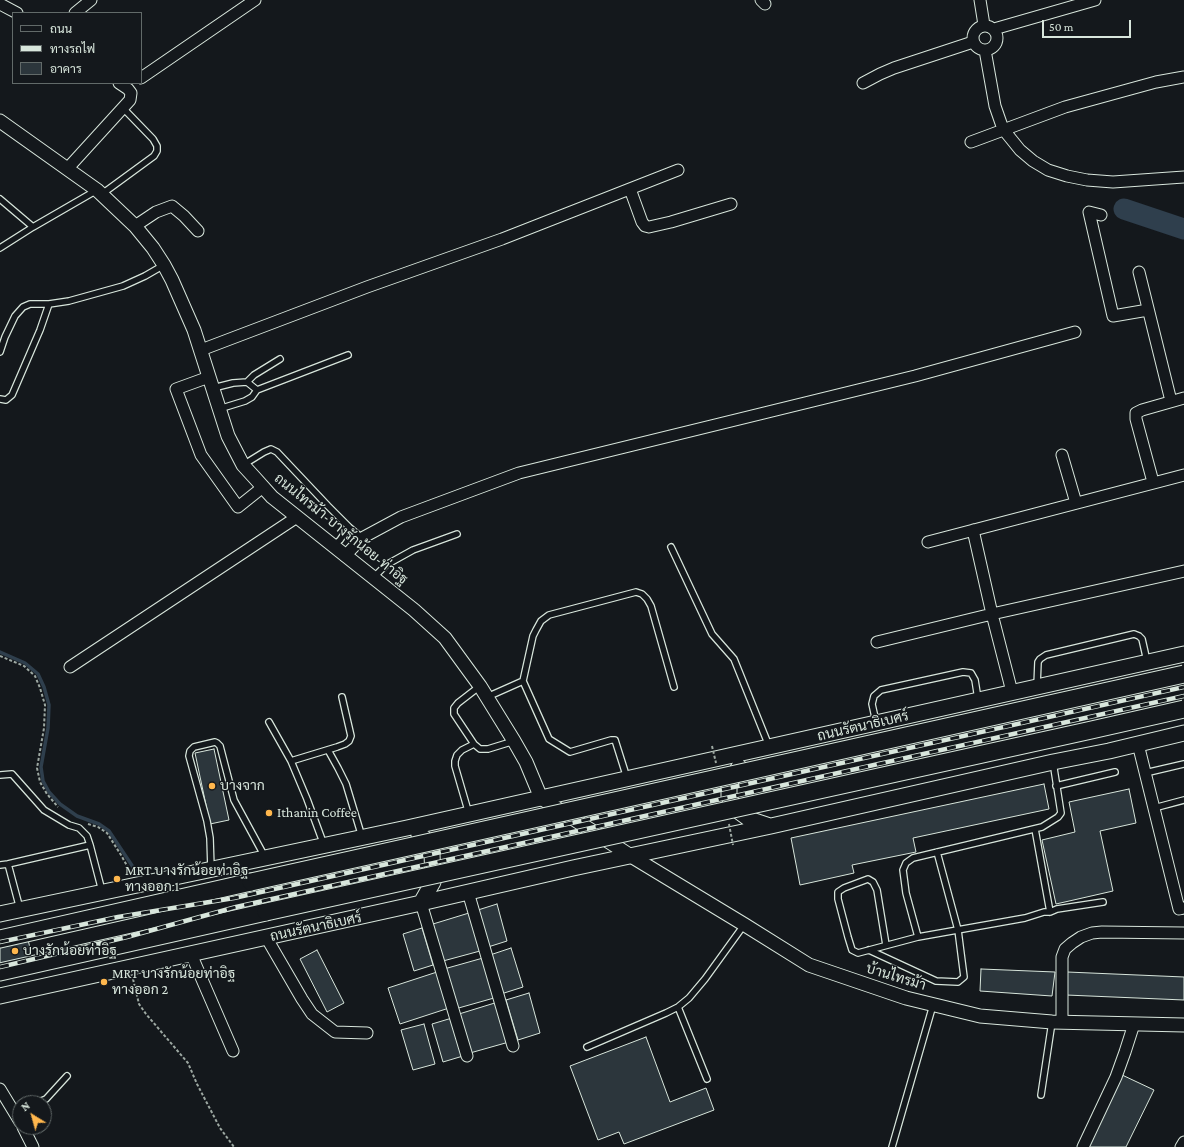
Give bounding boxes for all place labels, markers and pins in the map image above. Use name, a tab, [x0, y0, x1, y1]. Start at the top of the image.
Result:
place label: บางจาก	[220, 778, 265, 794]
marker: บางจาก	[207, 781, 217, 791]
place label: Ithanin Coffee	[277, 805, 357, 821]
marker: Ithanin Coffee	[264, 808, 274, 818]
place label: MRT บางรักน้อยท่าอิฐ ทางออก 1	[125, 863, 248, 896]
marker: MRT บางรักน้อยท่าอิฐ ทางออก 1	[112, 874, 122, 884]
place label: บางรักน้อยท่าอิฐ	[23, 943, 117, 959]
marker: บางรักน้อยท่าอิฐ	[10, 946, 20, 956]
place label: MRT บางรักน้อยท่าอิฐ ทางออก 2	[112, 966, 235, 998]
marker: MRT บางรักน้อยท่าอิฐ ทางออก 2	[99, 977, 109, 987]

